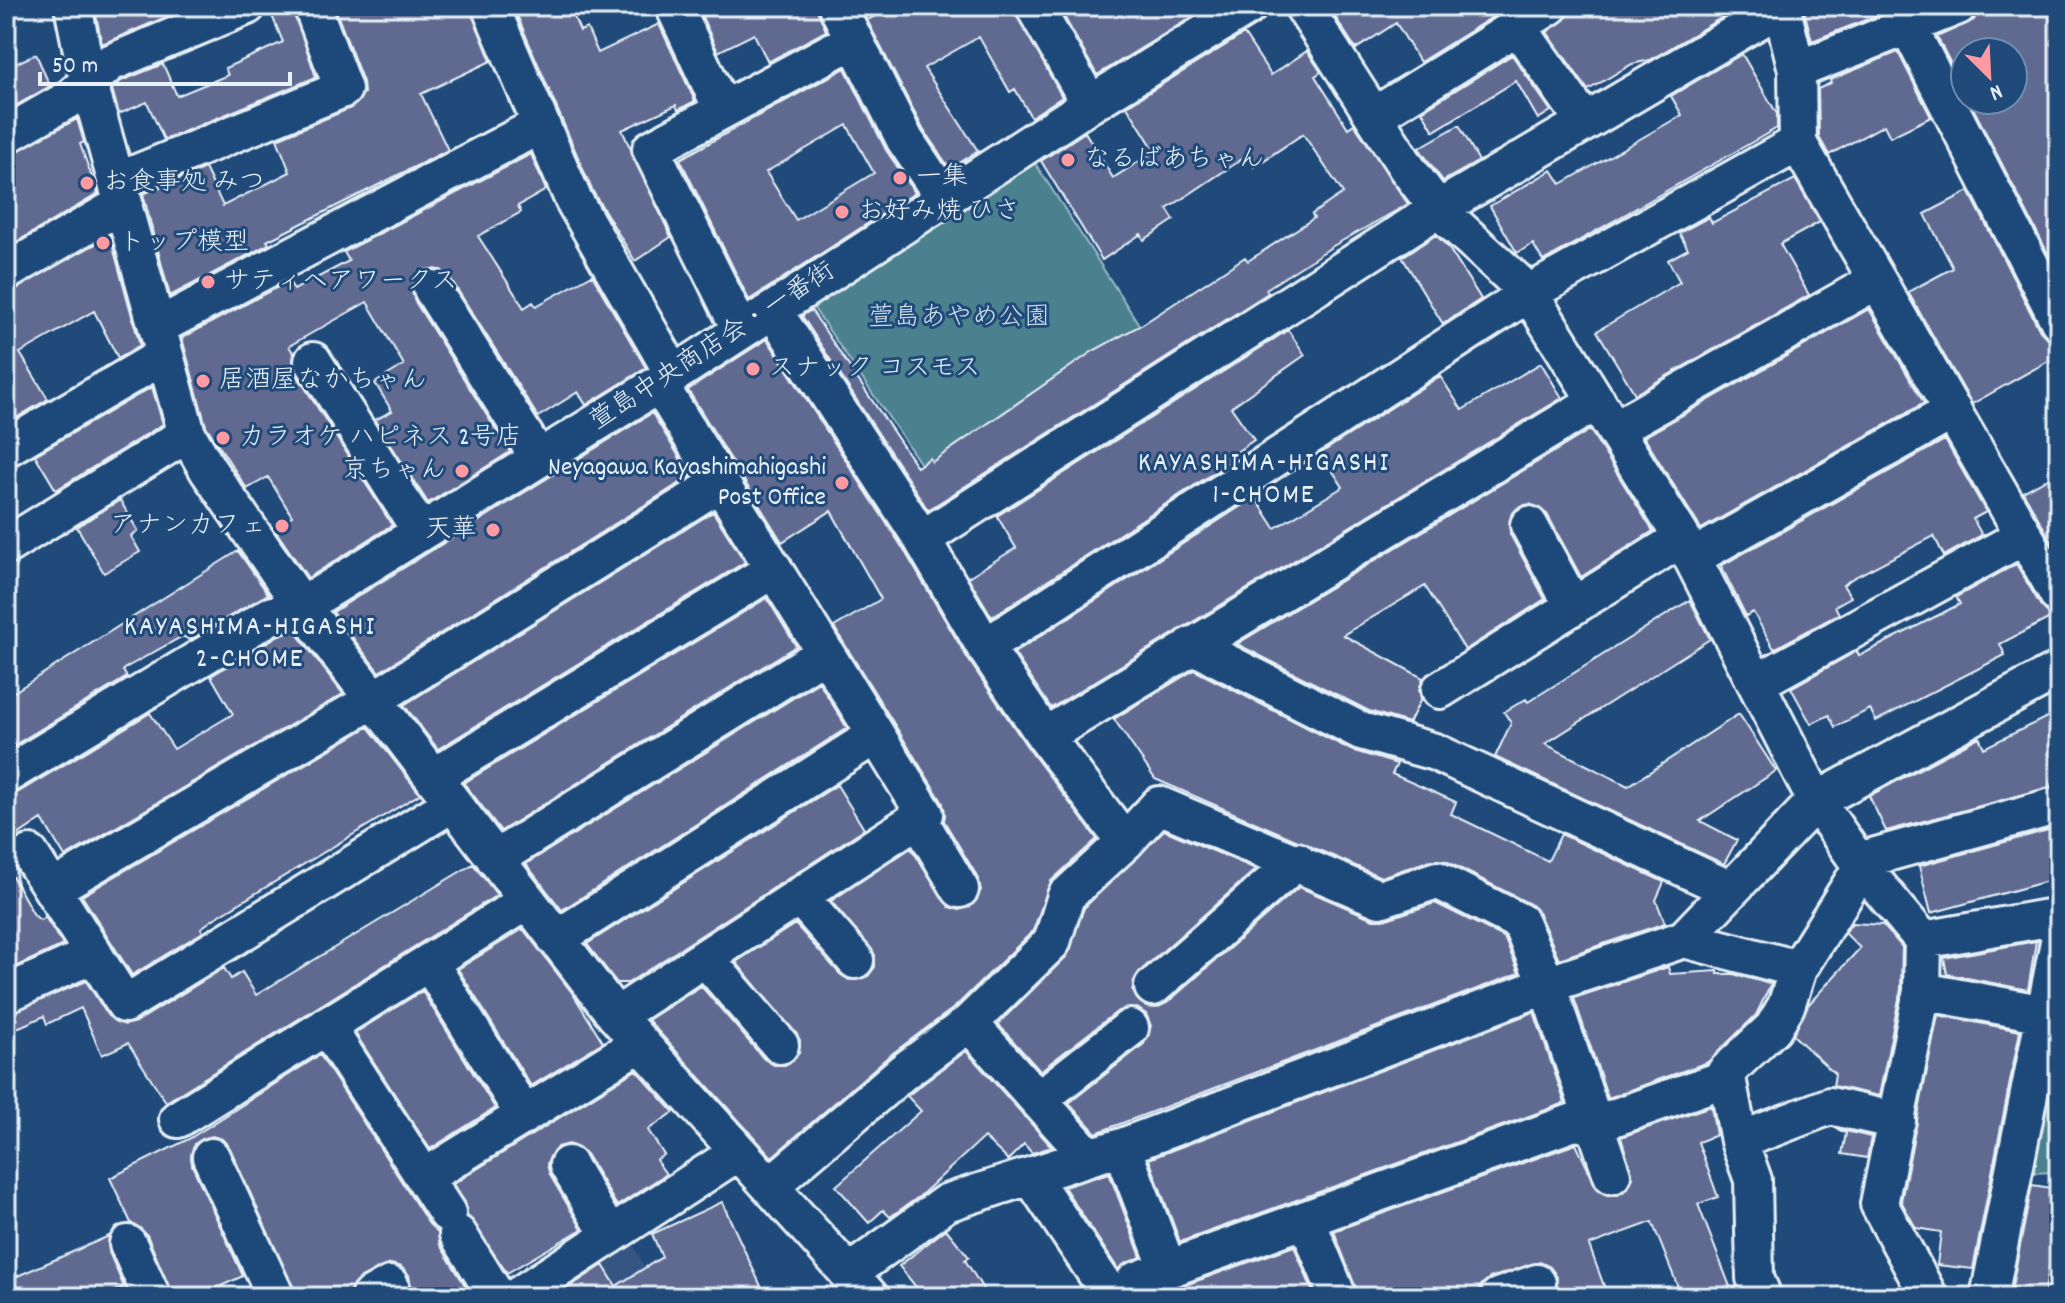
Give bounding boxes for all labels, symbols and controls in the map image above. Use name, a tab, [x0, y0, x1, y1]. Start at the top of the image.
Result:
scale bar	[40, 36, 290, 86]
north arrow	[1949, 36, 2029, 116]
text: 50 m	[52, 50, 98, 84]
text: N	[1984, 75, 2007, 107]
place label: なるばあちゃん	[1084, 142, 1264, 179]
marker: なるばあちゃん	[1059, 151, 1077, 169]
place label: 一集	[916, 160, 968, 197]
place label: お食事処 みつ	[103, 165, 265, 202]
marker: 一集	[891, 169, 909, 187]
marker: お食事処 みつ	[78, 174, 96, 192]
place label: お好み焼 ひさ	[858, 194, 1020, 231]
marker: お好み焼 ひさ	[833, 203, 851, 221]
place label: トップ模型	[119, 225, 249, 262]
marker: トップ模型	[94, 234, 112, 252]
street label: 萱島中央商店会・一番街	[583, 254, 843, 440]
place label: サティヘアワークス	[224, 264, 457, 301]
marker: サティヘアワークス	[199, 273, 217, 291]
park label: 萱島あやめ公園	[868, 300, 1050, 337]
place label: スナック コスモス	[769, 351, 981, 388]
marker: スナック コスモス	[744, 360, 762, 378]
place label: 居酒屋なかちゃん	[219, 363, 427, 400]
marker: 居酒屋なかちゃん	[194, 372, 212, 390]
place label: カラオケ ハピネス 2号店	[239, 420, 522, 457]
marker: カラオケ ハピネス 2号店	[214, 429, 232, 447]
district label: KAYASHIMA-HIGASHI 1-CHOME	[1138, 445, 1390, 517]
place label: Neyagawa Kayashimahigashi Post Office	[548, 450, 826, 517]
place label: 京ちゃん	[342, 453, 446, 490]
marker: 京ちゃん	[453, 462, 471, 480]
marker: Neyagawa Kayashimahigashi Post Office	[833, 474, 851, 492]
place label: アナンカフェ	[110, 508, 266, 545]
place label: 天華	[425, 512, 477, 549]
marker: アナンカフェ	[273, 517, 291, 535]
marker: 天華	[484, 521, 502, 539]
district label: KAYASHIMA-HIGASHI 2-CHOME	[124, 609, 376, 681]

